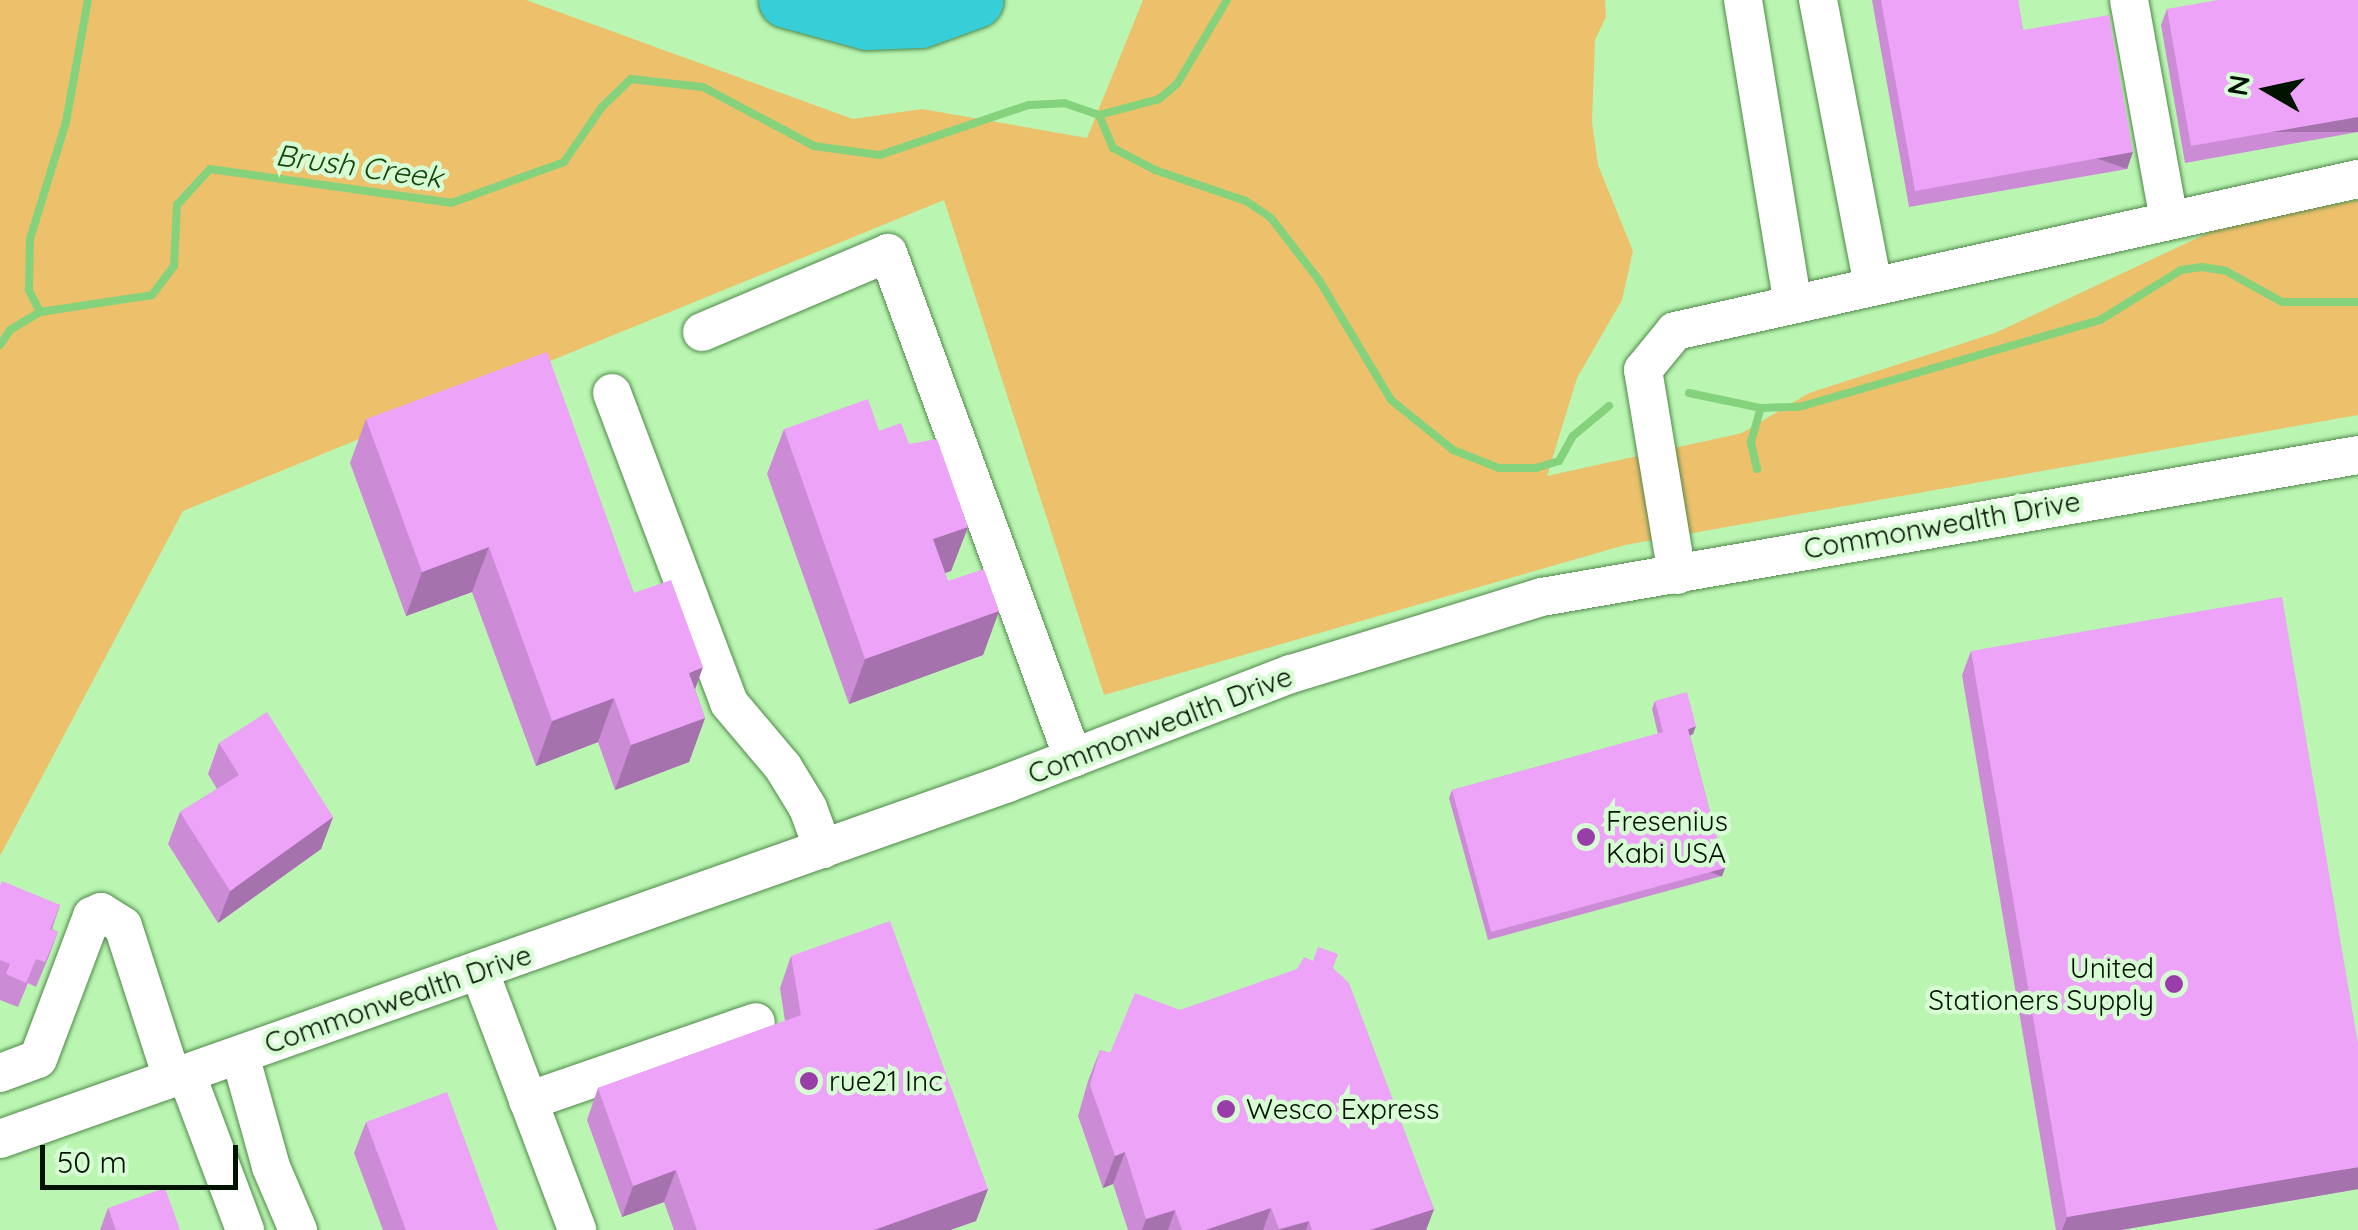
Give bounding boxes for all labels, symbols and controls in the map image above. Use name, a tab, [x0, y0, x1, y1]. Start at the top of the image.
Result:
north arrow	[2218, 40, 2318, 140]
text: N	[2219, 72, 2257, 98]
water label: Brush Creek	[273, 136, 445, 196]
street label: Commonwealth Drive	[1801, 484, 2083, 566]
street label: Commonwealth Drive	[1023, 659, 1297, 791]
place label: Fresenius Kabi USA	[1606, 804, 1728, 870]
marker: Fresenius Kabi USA	[1575, 826, 1597, 848]
street label: Commonwealth Drive	[260, 938, 536, 1060]
place label: United Stationers Supply	[1928, 951, 2154, 1017]
marker: United Stationers Supply	[2163, 973, 2185, 995]
place label: rue21 Inc	[829, 1064, 943, 1098]
marker: rue21 Inc	[798, 1070, 820, 1092]
place label: Wesco Express	[1246, 1092, 1439, 1126]
marker: Wesco Express	[1215, 1098, 1237, 1120]
scale bar	[45, 1125, 242, 1187]
text: 50 m	[57, 1143, 127, 1181]

